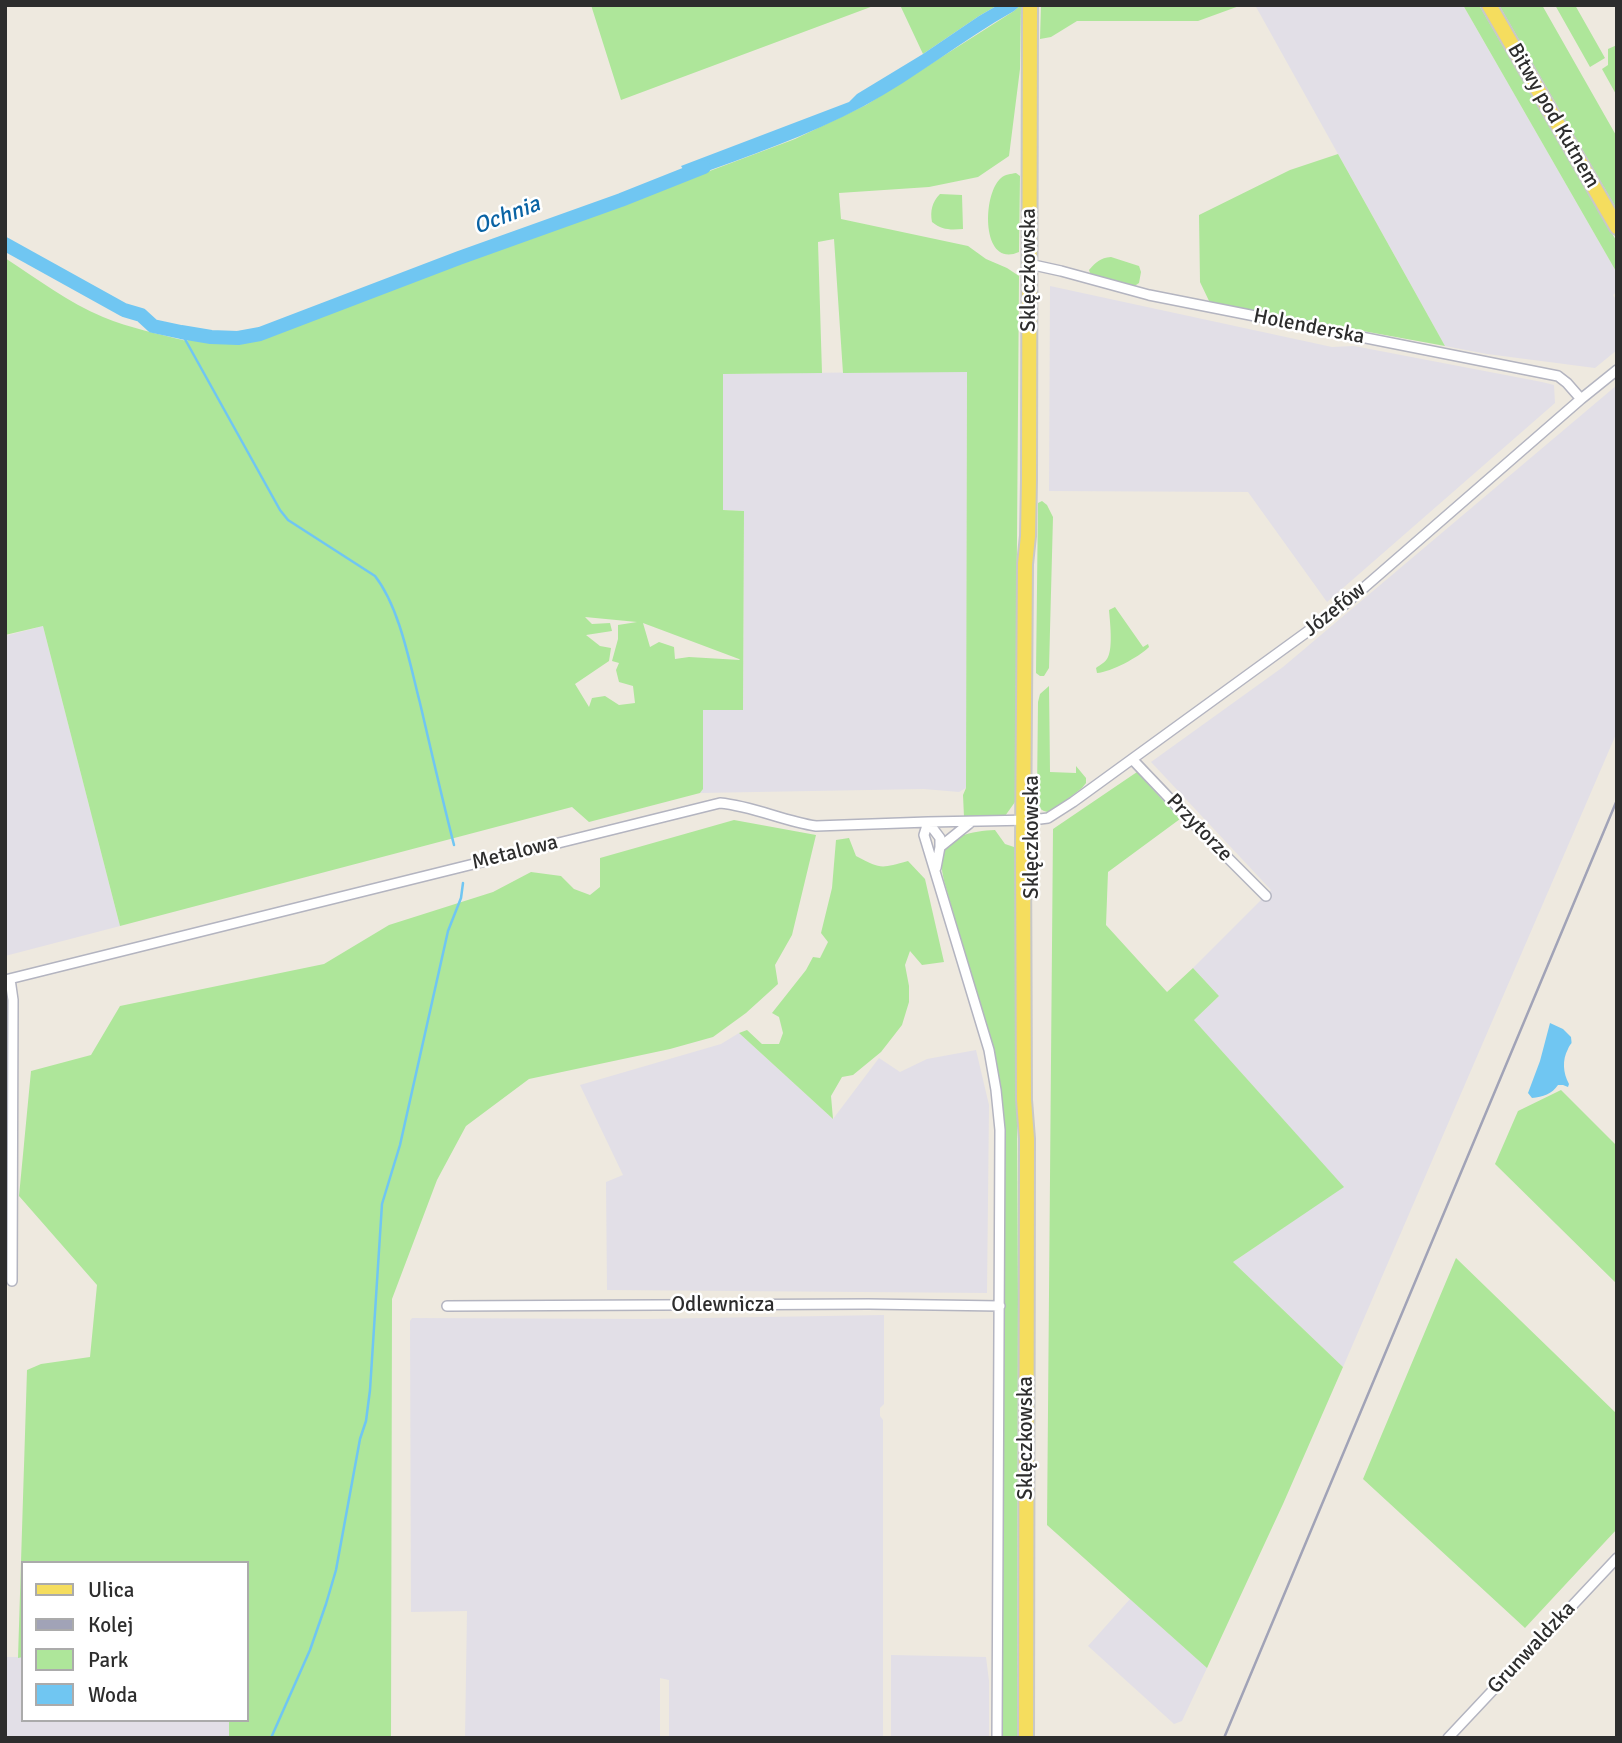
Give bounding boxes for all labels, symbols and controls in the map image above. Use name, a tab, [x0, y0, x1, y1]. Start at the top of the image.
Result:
street label: Bitwy pod Kutnem	[1501, 39, 1605, 193]
water label: Ochnia	[470, 191, 544, 241]
street label: Sklęczkowska	[1016, 208, 1042, 332]
street label: Holenderska	[1251, 304, 1367, 350]
street label: Józefów	[1299, 577, 1371, 643]
street label: Sklęczkowska	[1019, 775, 1045, 899]
street label: Przytorze	[1161, 789, 1237, 867]
street label: Metalowa	[469, 830, 561, 876]
street label: Odlewnicza	[671, 1292, 775, 1318]
street label: Sklęczkowska	[1013, 1376, 1039, 1500]
legend	[21, 1561, 248, 1722]
text: Ulica	[88, 1577, 134, 1603]
street label: Grunwaldzka	[1483, 1597, 1581, 1699]
text: Kolej	[88, 1612, 133, 1638]
text: Park	[88, 1647, 128, 1673]
text: Woda	[88, 1682, 138, 1708]

